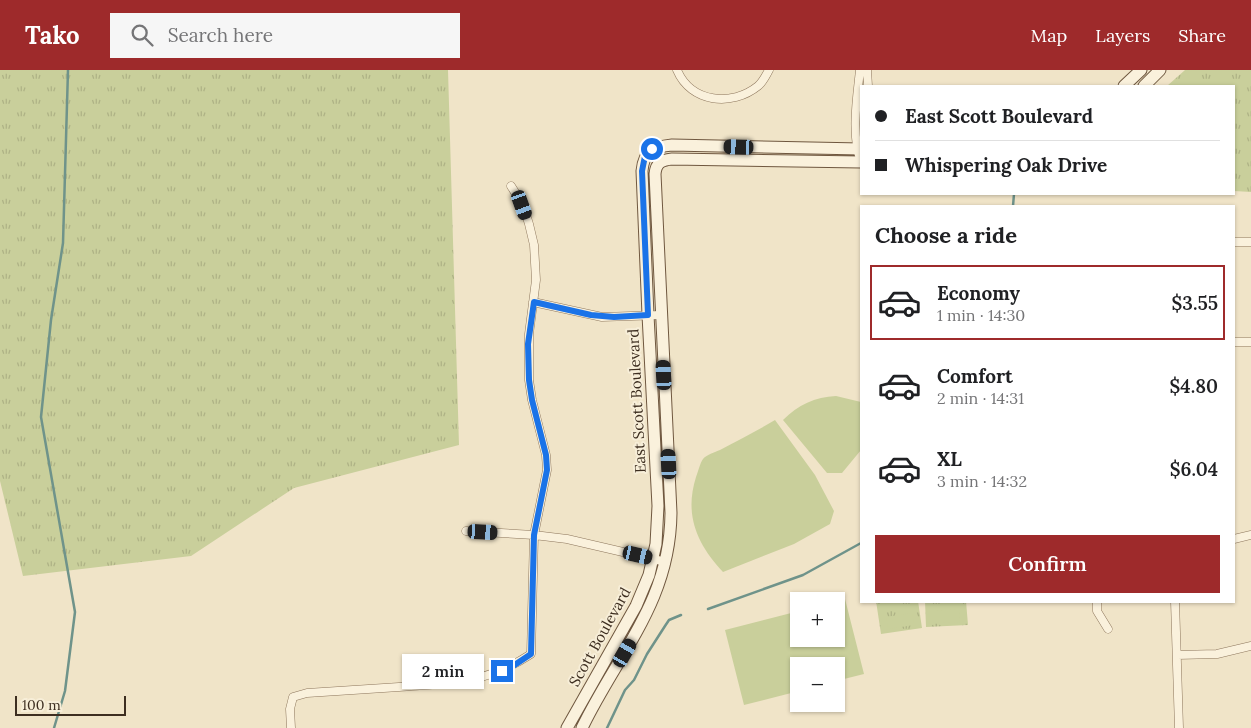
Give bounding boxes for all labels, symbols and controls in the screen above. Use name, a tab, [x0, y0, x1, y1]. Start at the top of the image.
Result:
search box	[110, 13, 460, 58]
text: Tako	[25, 20, 80, 51]
icon: search	[128, 21, 156, 49]
text: Search here	[168, 23, 273, 47]
text: Map	[1031, 24, 1067, 47]
text: Layers	[1095, 24, 1150, 47]
text: Share	[1178, 24, 1226, 47]
text: East Scott Boulevard	[905, 104, 1093, 128]
route start	[641, 138, 663, 160]
car	[723, 139, 754, 155]
text: Whispering Oak Drive	[905, 153, 1107, 177]
car	[509, 188, 534, 222]
text: Choose a ride	[875, 221, 1017, 249]
icon: car	[877, 280, 922, 325]
text: Economy	[937, 281, 1020, 305]
text: $3.55	[1171, 291, 1218, 315]
text: 1 min · 14:30	[937, 305, 1025, 325]
street label: East Scott Boulevard	[623, 328, 650, 474]
car	[655, 360, 672, 390]
icon: car	[877, 363, 922, 408]
text: Comfort	[937, 364, 1013, 388]
text: $4.80	[1170, 374, 1218, 398]
text: 2 min · 14:31	[937, 388, 1024, 408]
icon: car	[877, 446, 922, 491]
text: XL	[937, 447, 962, 471]
car	[660, 449, 677, 479]
text: $6.04	[1170, 457, 1218, 481]
text: 3 min · 14:32	[937, 471, 1027, 491]
car	[467, 524, 498, 540]
button: Confirm	[875, 535, 1220, 593]
car	[621, 544, 654, 566]
street label: Scott Boulevard	[564, 584, 635, 690]
map controls	[790, 592, 845, 712]
button: +	[790, 592, 845, 647]
car	[611, 636, 638, 670]
callout: 2 min	[402, 654, 484, 688]
button: −	[790, 657, 845, 712]
route end	[491, 660, 513, 682]
text: 2 min	[422, 661, 464, 681]
scale bar	[15, 693, 126, 716]
text: 100 m	[22, 696, 61, 714]

